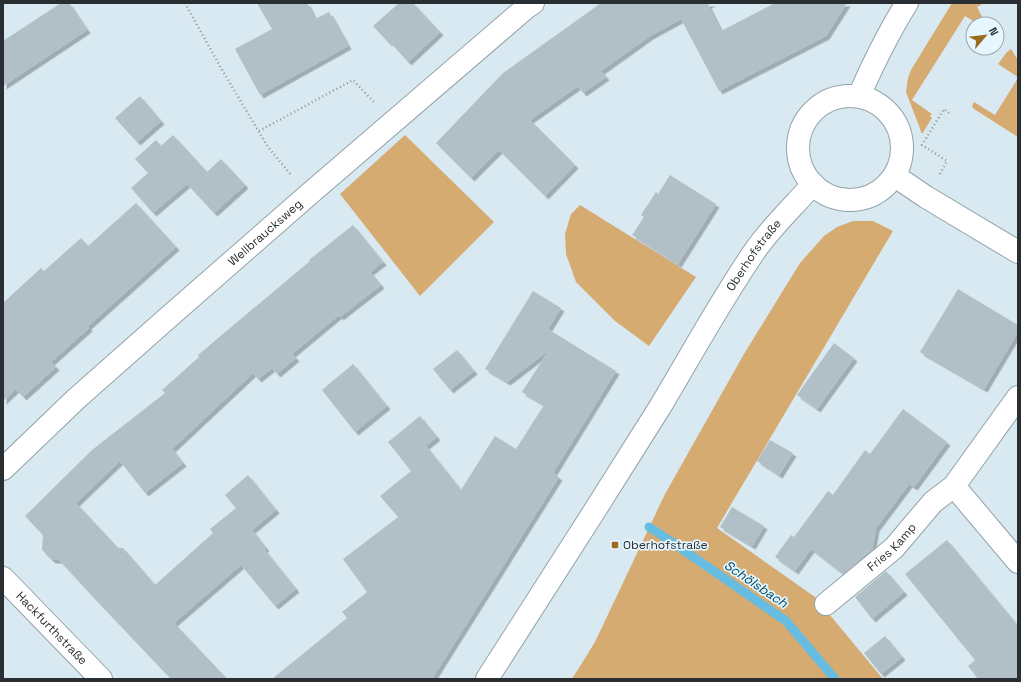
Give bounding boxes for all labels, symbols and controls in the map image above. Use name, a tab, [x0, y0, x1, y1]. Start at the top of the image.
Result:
north arrow	[965, 16, 1005, 56]
text: N	[986, 25, 1002, 38]
street label: Wellbraucksweg	[225, 196, 306, 269]
street label: Oberhofstraße	[723, 216, 785, 294]
street label: Fries Kamp	[864, 520, 920, 575]
place label: Oberhofstraße	[623, 537, 708, 553]
marker: Oberhofstraße	[610, 540, 620, 550]
water label: Schölsbach	[721, 556, 792, 612]
street label: Hackfurthstraße	[13, 588, 91, 668]

